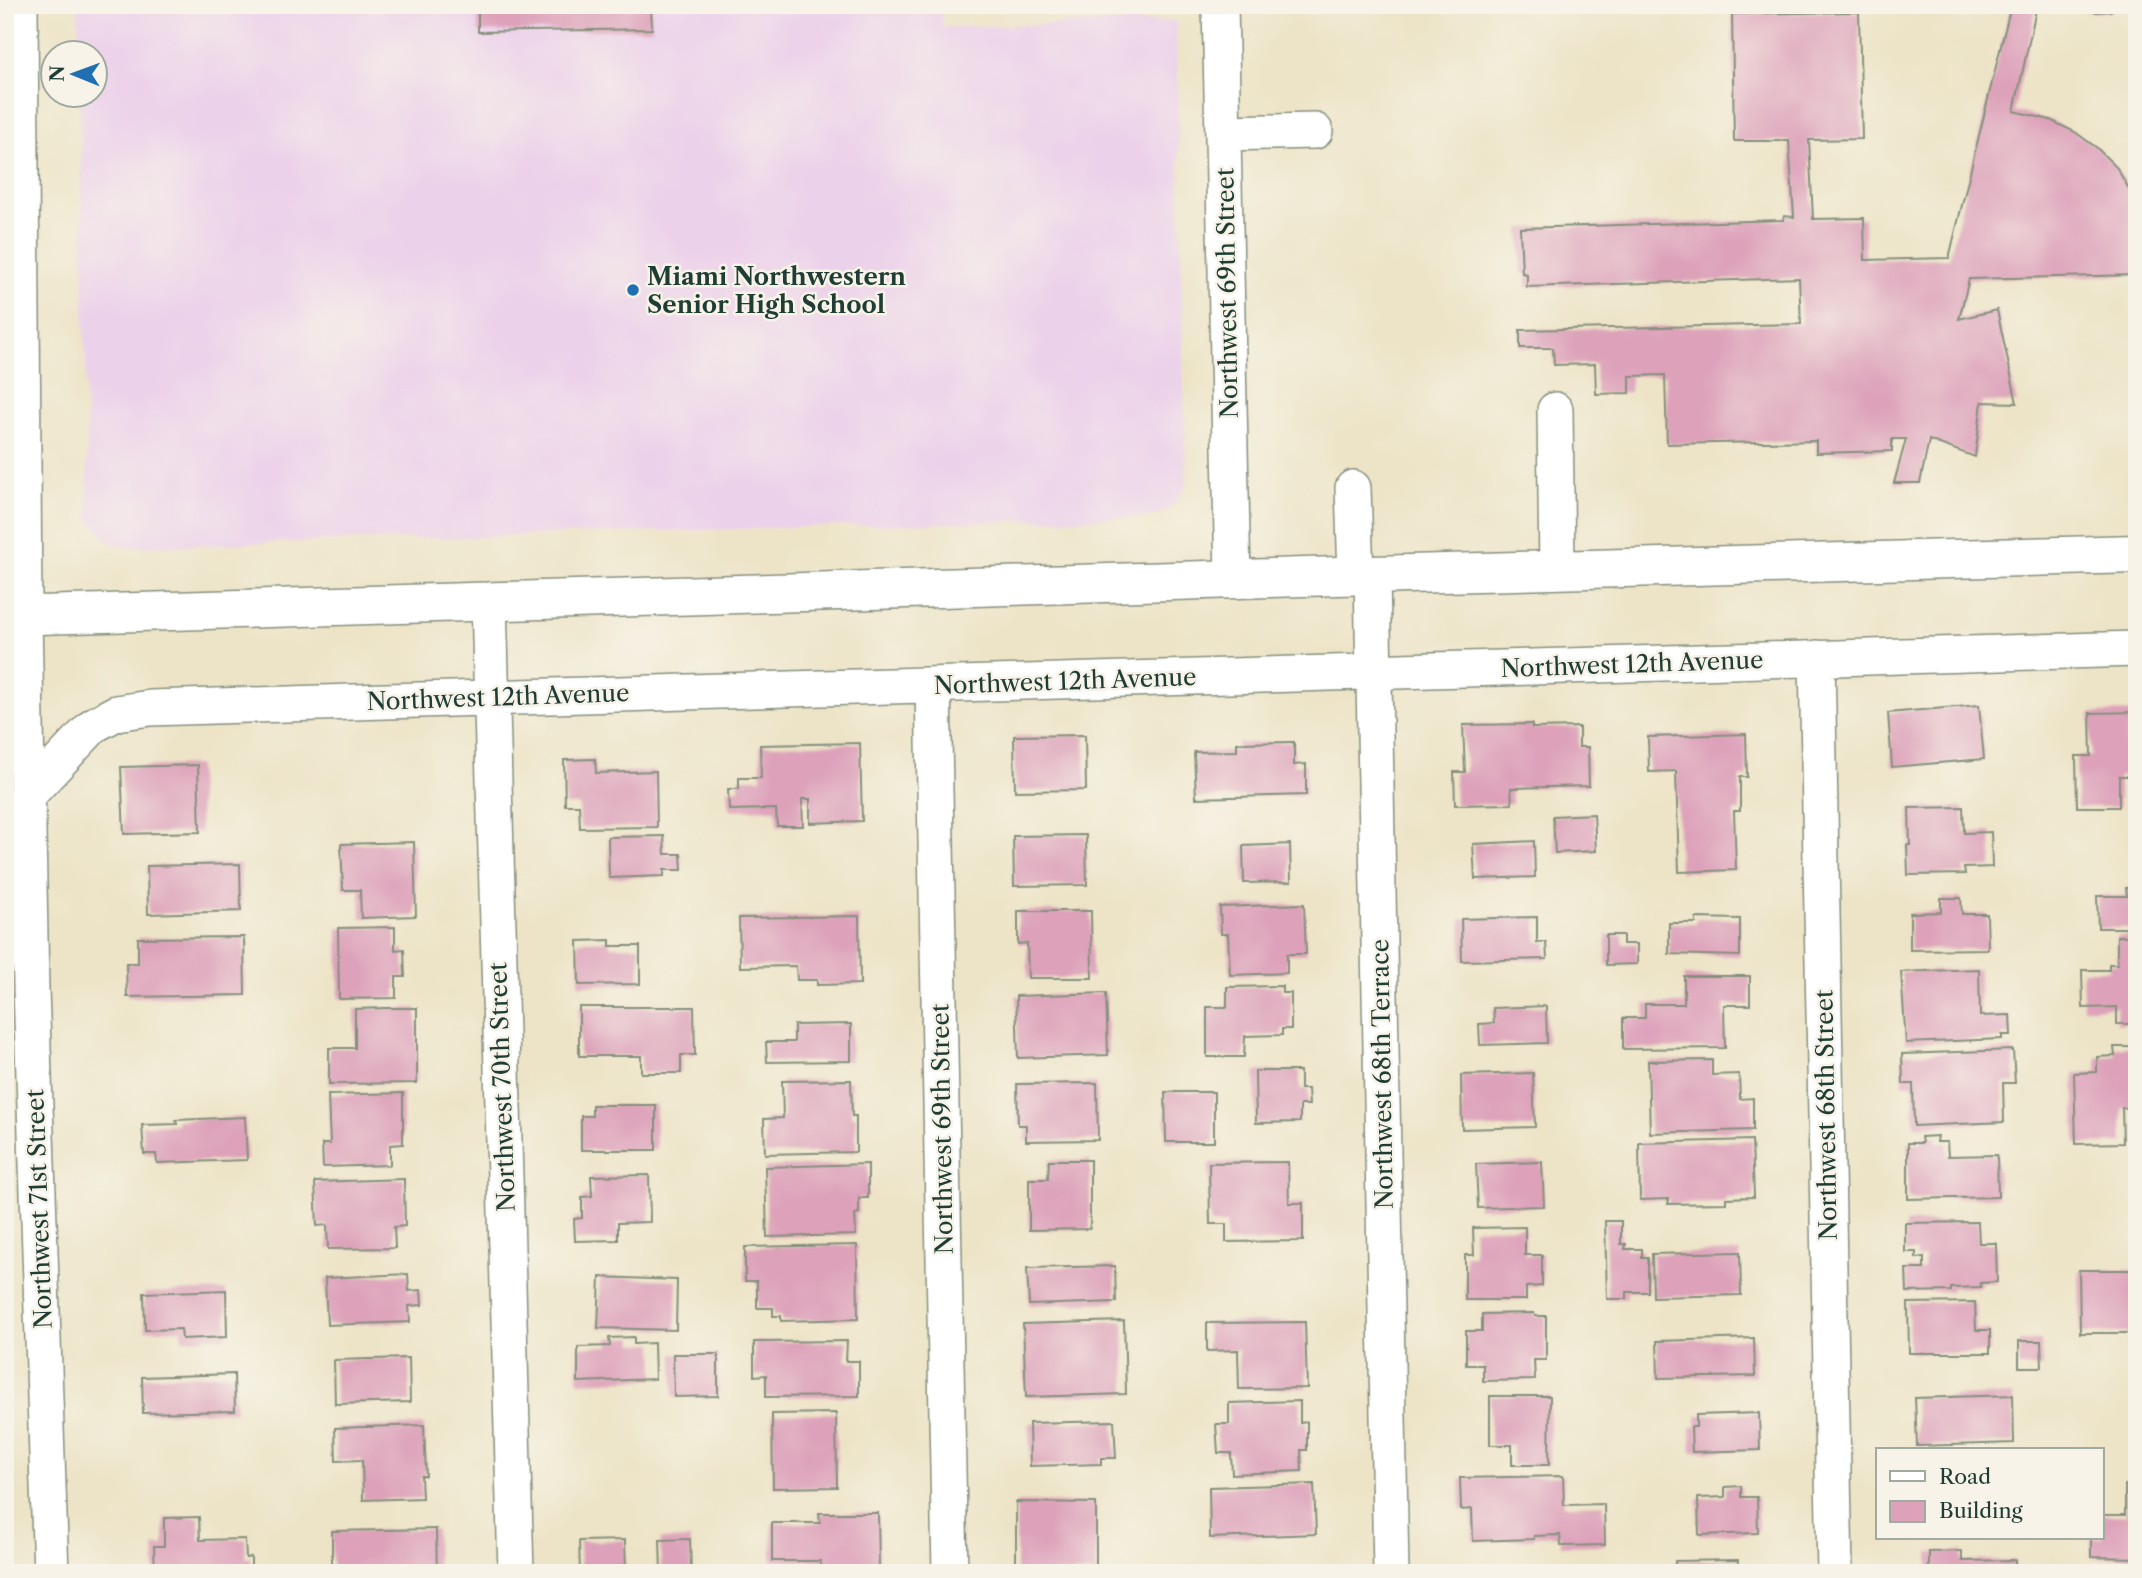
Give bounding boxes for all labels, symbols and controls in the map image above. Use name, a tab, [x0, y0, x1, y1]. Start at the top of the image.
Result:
north arrow	[38, 38, 108, 108]
text: N	[46, 65, 69, 82]
street label: Northwest 69th Street	[1210, 167, 1244, 419]
place label: Miami Northwestern Senior High School	[647, 262, 907, 319]
marker: Miami Northwestern Senior High School	[625, 282, 641, 298]
street label: Northwest 12th Avenue	[1500, 645, 1764, 683]
street label: Northwest 12th Avenue	[933, 662, 1197, 700]
street label: Northwest 12th Avenue	[366, 678, 630, 716]
street label: Northwest 68th Terrace	[1365, 939, 1399, 1209]
street label: Northwest 70th Street	[483, 961, 521, 1212]
street label: Northwest 68th Street	[1809, 989, 1843, 1241]
street label: Northwest 69th Street	[925, 1003, 959, 1255]
street label: Northwest 71st Street	[20, 1088, 58, 1329]
legend	[1876, 1448, 2104, 1540]
text: Road	[1939, 1464, 1991, 1489]
text: Building	[1939, 1498, 2024, 1523]

